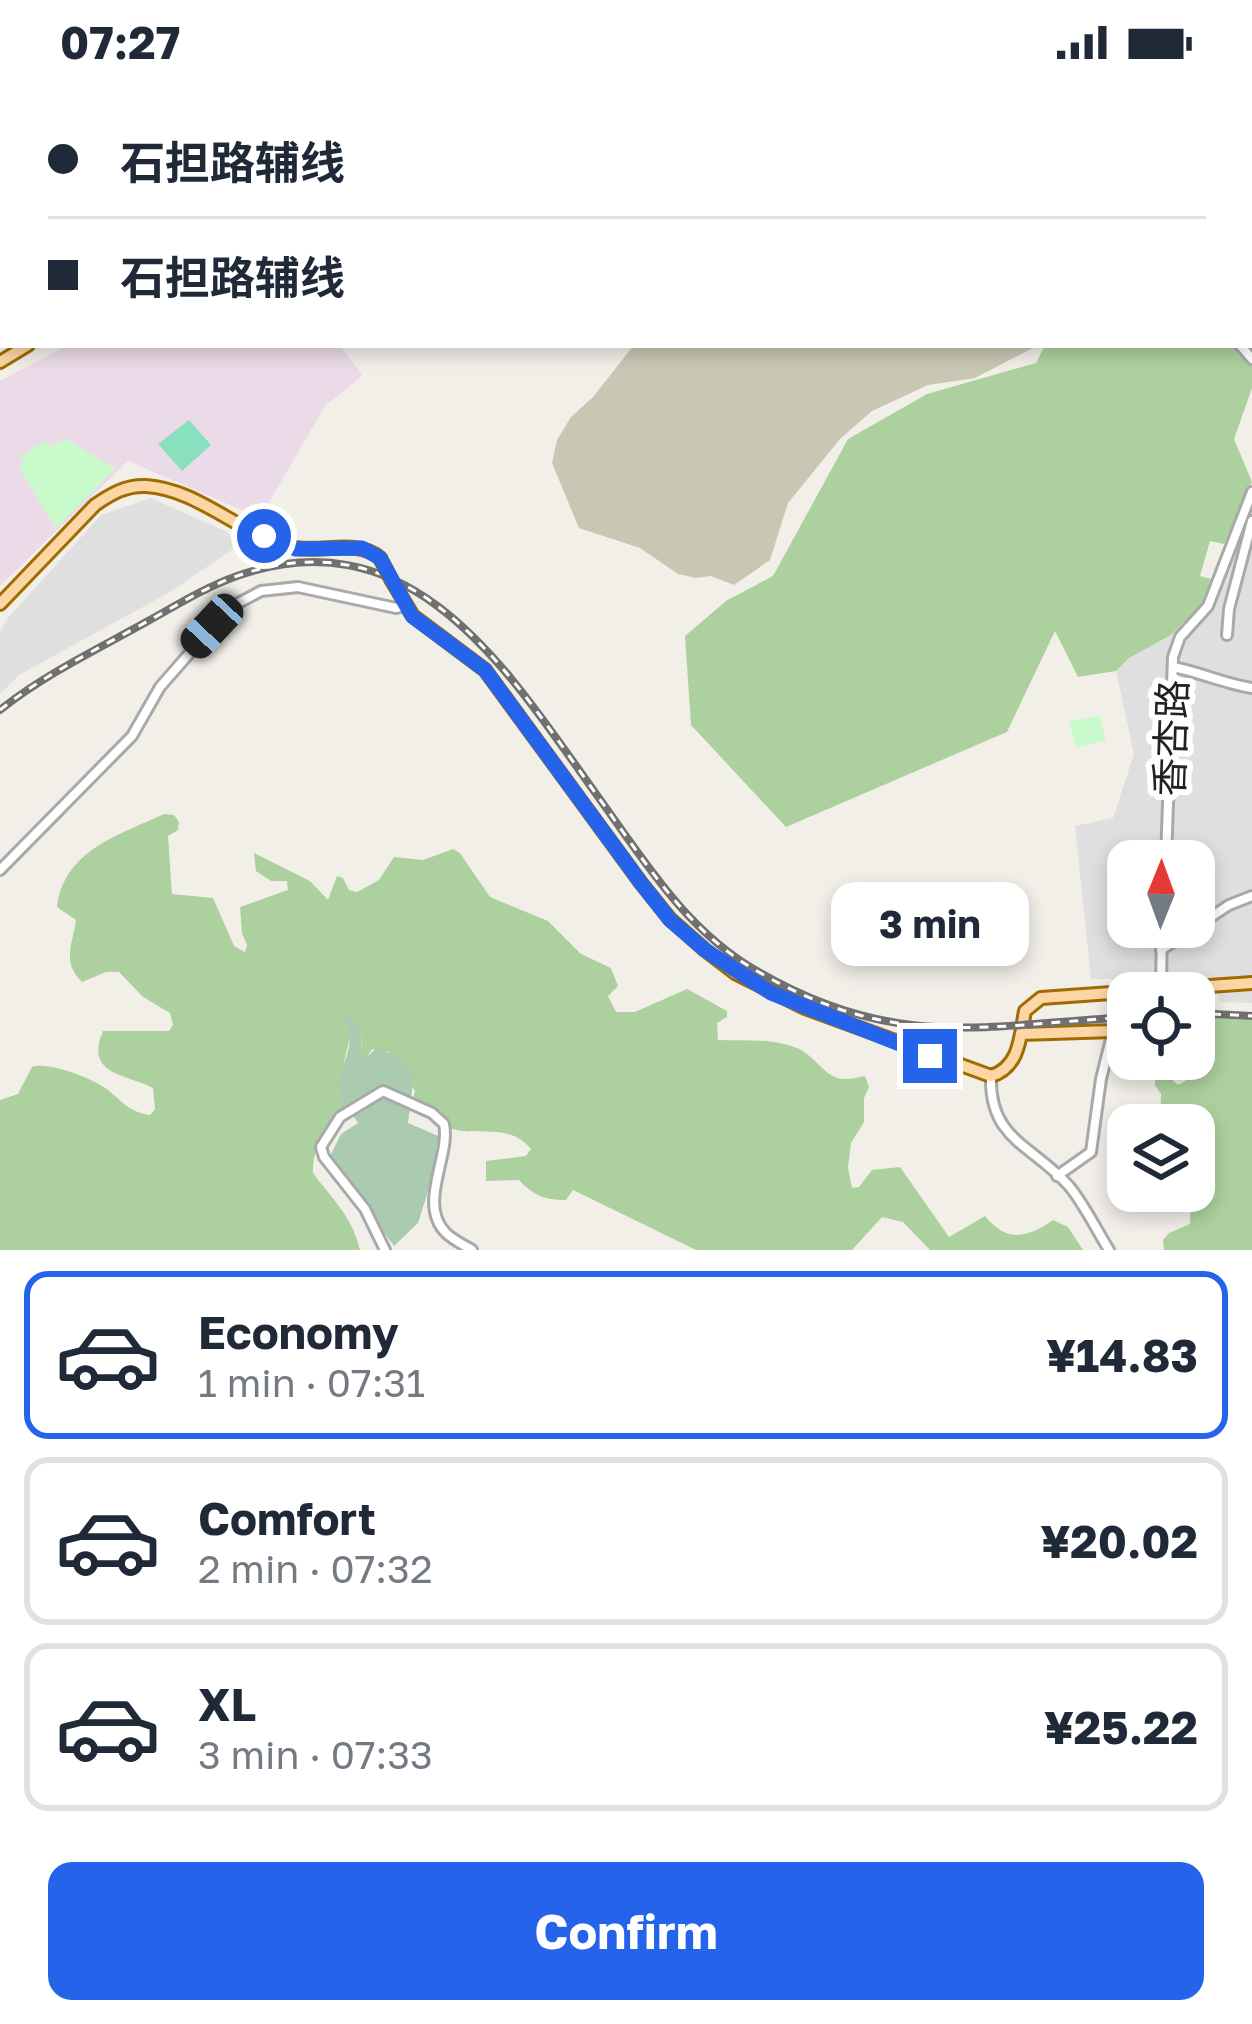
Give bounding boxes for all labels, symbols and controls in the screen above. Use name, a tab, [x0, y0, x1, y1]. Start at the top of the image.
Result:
text: 07:27	[60, 15, 180, 69]
text: 石担路辅线	[120, 135, 345, 189]
text: 石担路辅线	[120, 250, 345, 304]
route start	[237, 509, 291, 563]
car	[174, 587, 250, 665]
street label: 香杏路	[1145, 679, 1196, 797]
north arrow	[1107, 840, 1215, 948]
map controls	[1107, 840, 1215, 1212]
callout: 3 min	[831, 882, 1029, 966]
text: 3 min	[879, 900, 981, 947]
button: locate	[1107, 972, 1215, 1080]
route end	[903, 1029, 957, 1083]
button: layers	[1107, 1104, 1215, 1212]
icon: car	[54, 1301, 162, 1409]
text: Economy	[198, 1305, 399, 1359]
text: ¥14.83	[1046, 1328, 1198, 1382]
text: 1 min · 07:31	[198, 1359, 425, 1406]
icon: car	[54, 1487, 162, 1595]
text: Comfort	[198, 1491, 376, 1545]
text: ¥20.02	[1040, 1514, 1198, 1568]
text: 2 min · 07:32	[198, 1545, 433, 1592]
icon: car	[54, 1673, 162, 1781]
text: XL	[198, 1677, 256, 1731]
text: ¥25.22	[1044, 1700, 1198, 1754]
text: 3 min · 07:33	[198, 1731, 433, 1778]
button: Confirm	[48, 1862, 1204, 2000]

